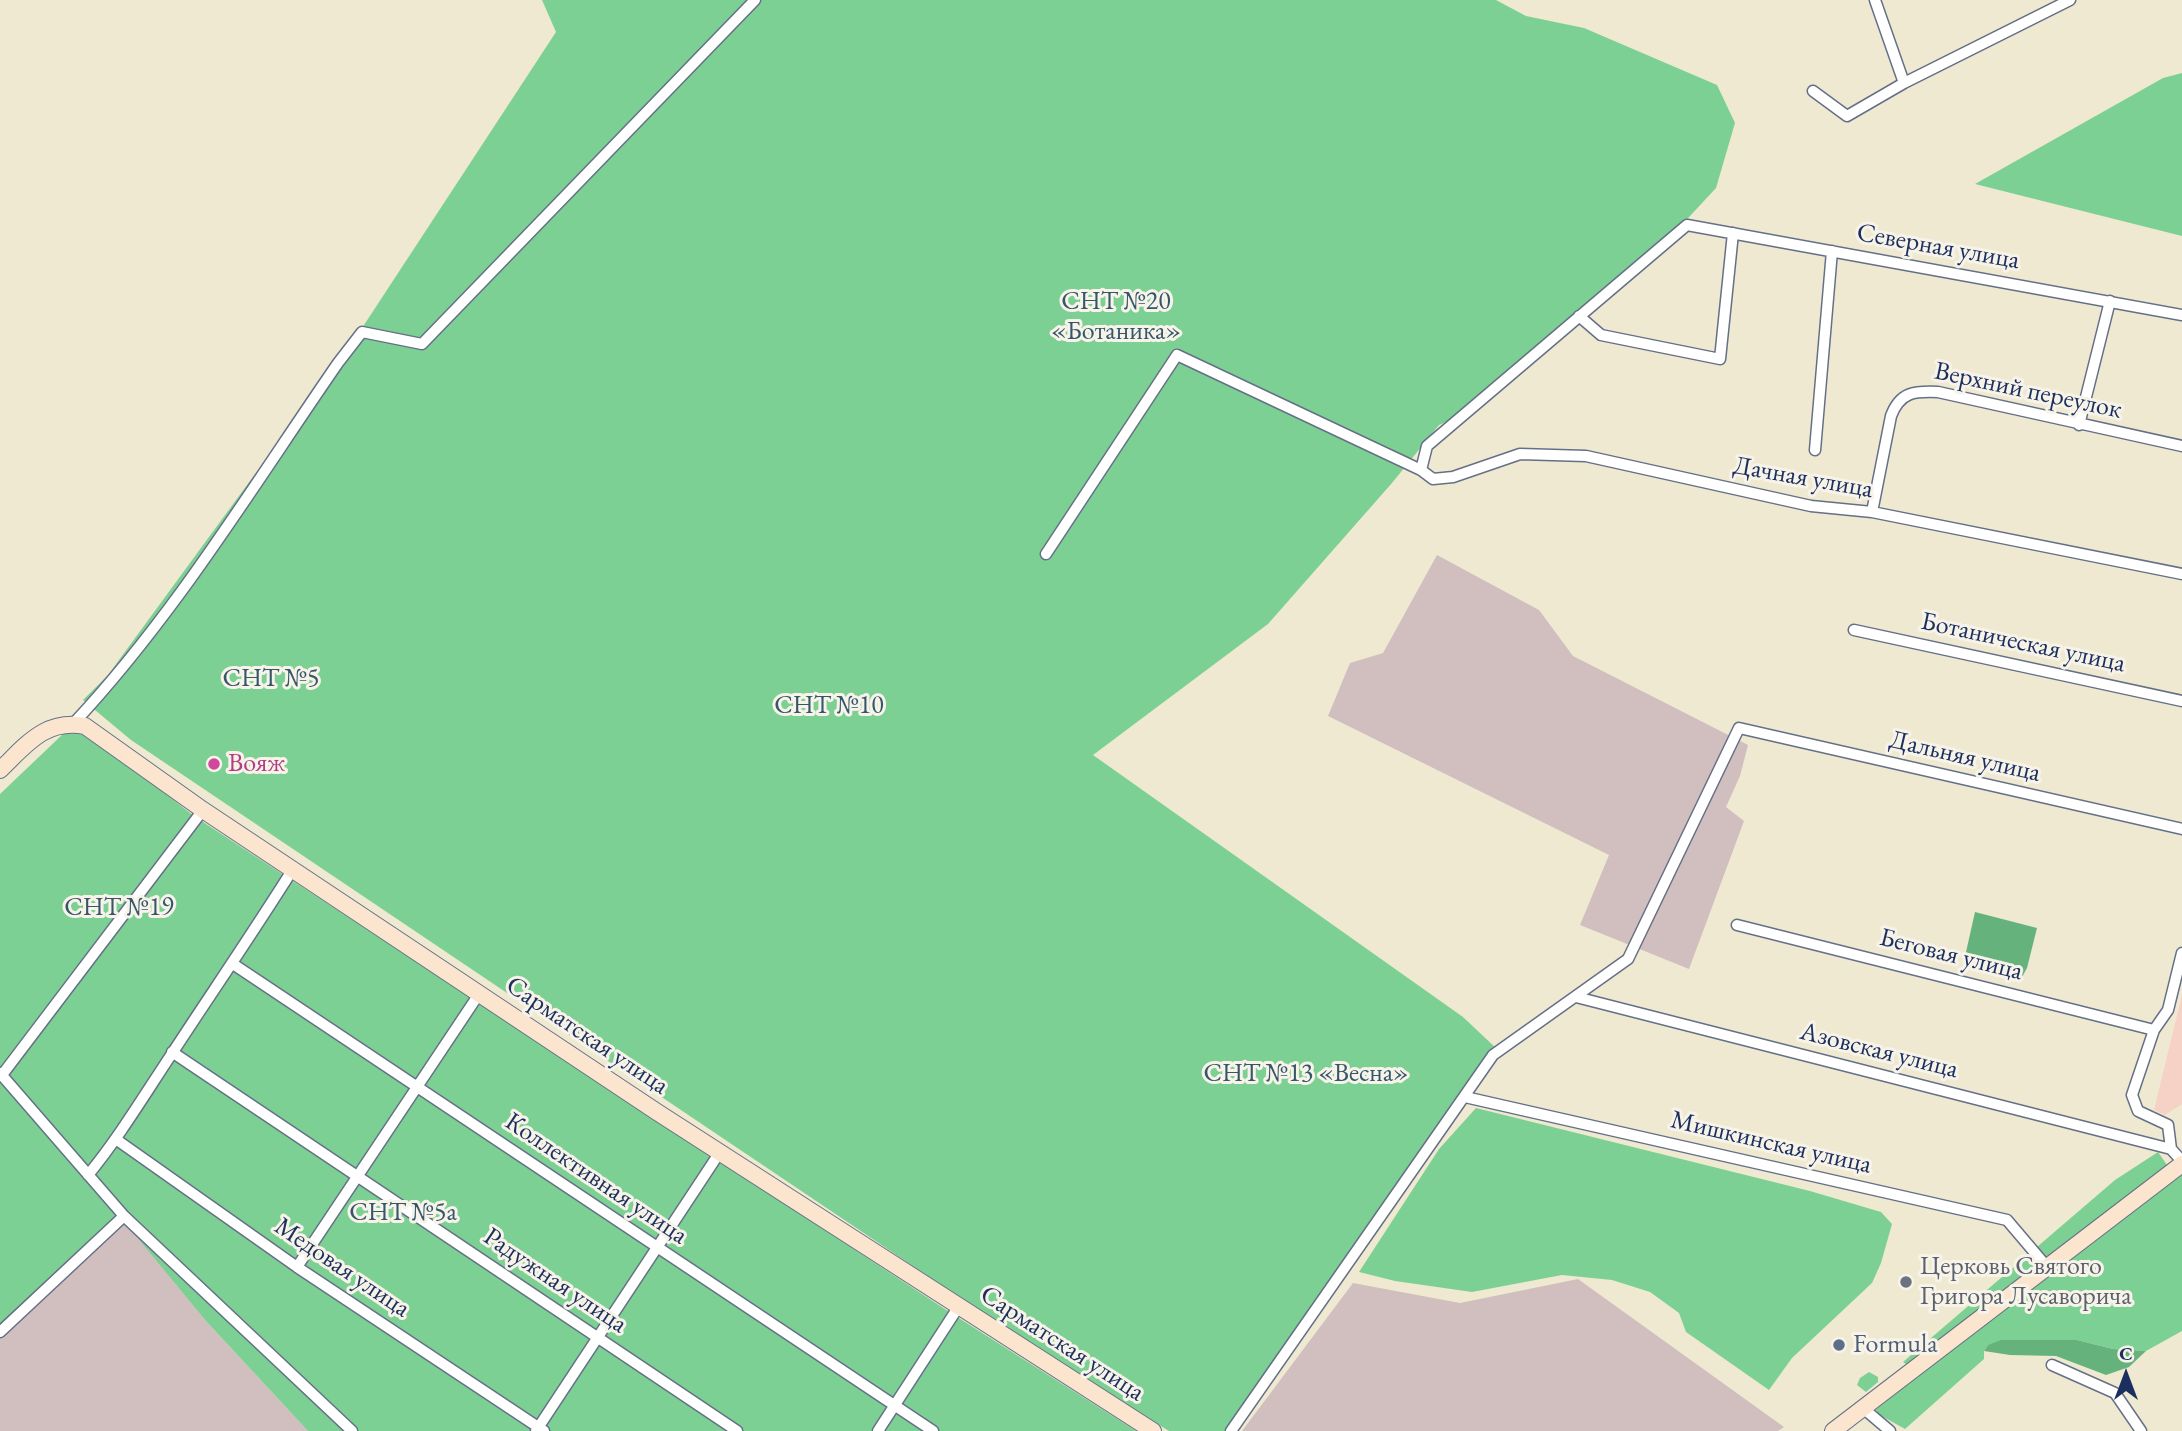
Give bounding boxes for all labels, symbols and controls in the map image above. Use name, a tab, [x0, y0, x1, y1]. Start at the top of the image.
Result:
street label: Северная улица	[1854, 217, 2022, 277]
park label: СНТ №20 «Ботаника»	[1051, 286, 1181, 348]
street label: Верхний переулок	[1931, 356, 2125, 426]
street label: Дачная улица	[1731, 450, 1875, 506]
street label: Ботаническая улица	[1918, 606, 2128, 680]
park label: СНТ №5	[222, 663, 320, 695]
park label: СНТ №10	[774, 690, 884, 722]
street label: Дальняя улица	[1886, 724, 2044, 790]
place label: Вояж	[228, 748, 286, 780]
marker: Вояж	[206, 756, 222, 772]
park label: СНТ №19	[64, 892, 174, 924]
street label: Беговая улица	[1876, 922, 2026, 988]
street label: Сарматская улица	[500, 970, 674, 1102]
street label: Азовская улица	[1797, 1016, 1961, 1086]
park label: СНТ №13 «Весна»	[1203, 1058, 1409, 1090]
street label: Мишкинская улица	[1668, 1105, 1874, 1181]
street label: Коллективная улица	[499, 1106, 693, 1252]
park label: СНТ №5а	[349, 1197, 457, 1229]
street label: Медовая улица	[268, 1211, 416, 1325]
street label: Радужная улица	[477, 1222, 633, 1340]
place label: Церковь Святого Григора Лусаворича	[1920, 1251, 2132, 1312]
marker: Церковь Святого Григора Лусаворича	[1898, 1274, 1914, 1290]
street label: Сарматская улица	[974, 1279, 1150, 1409]
place label: Formula	[1853, 1329, 1938, 1361]
marker: Formula	[1831, 1337, 1847, 1353]
north arrow	[2091, 1340, 2161, 1410]
text: С	[2119, 1341, 2133, 1366]

